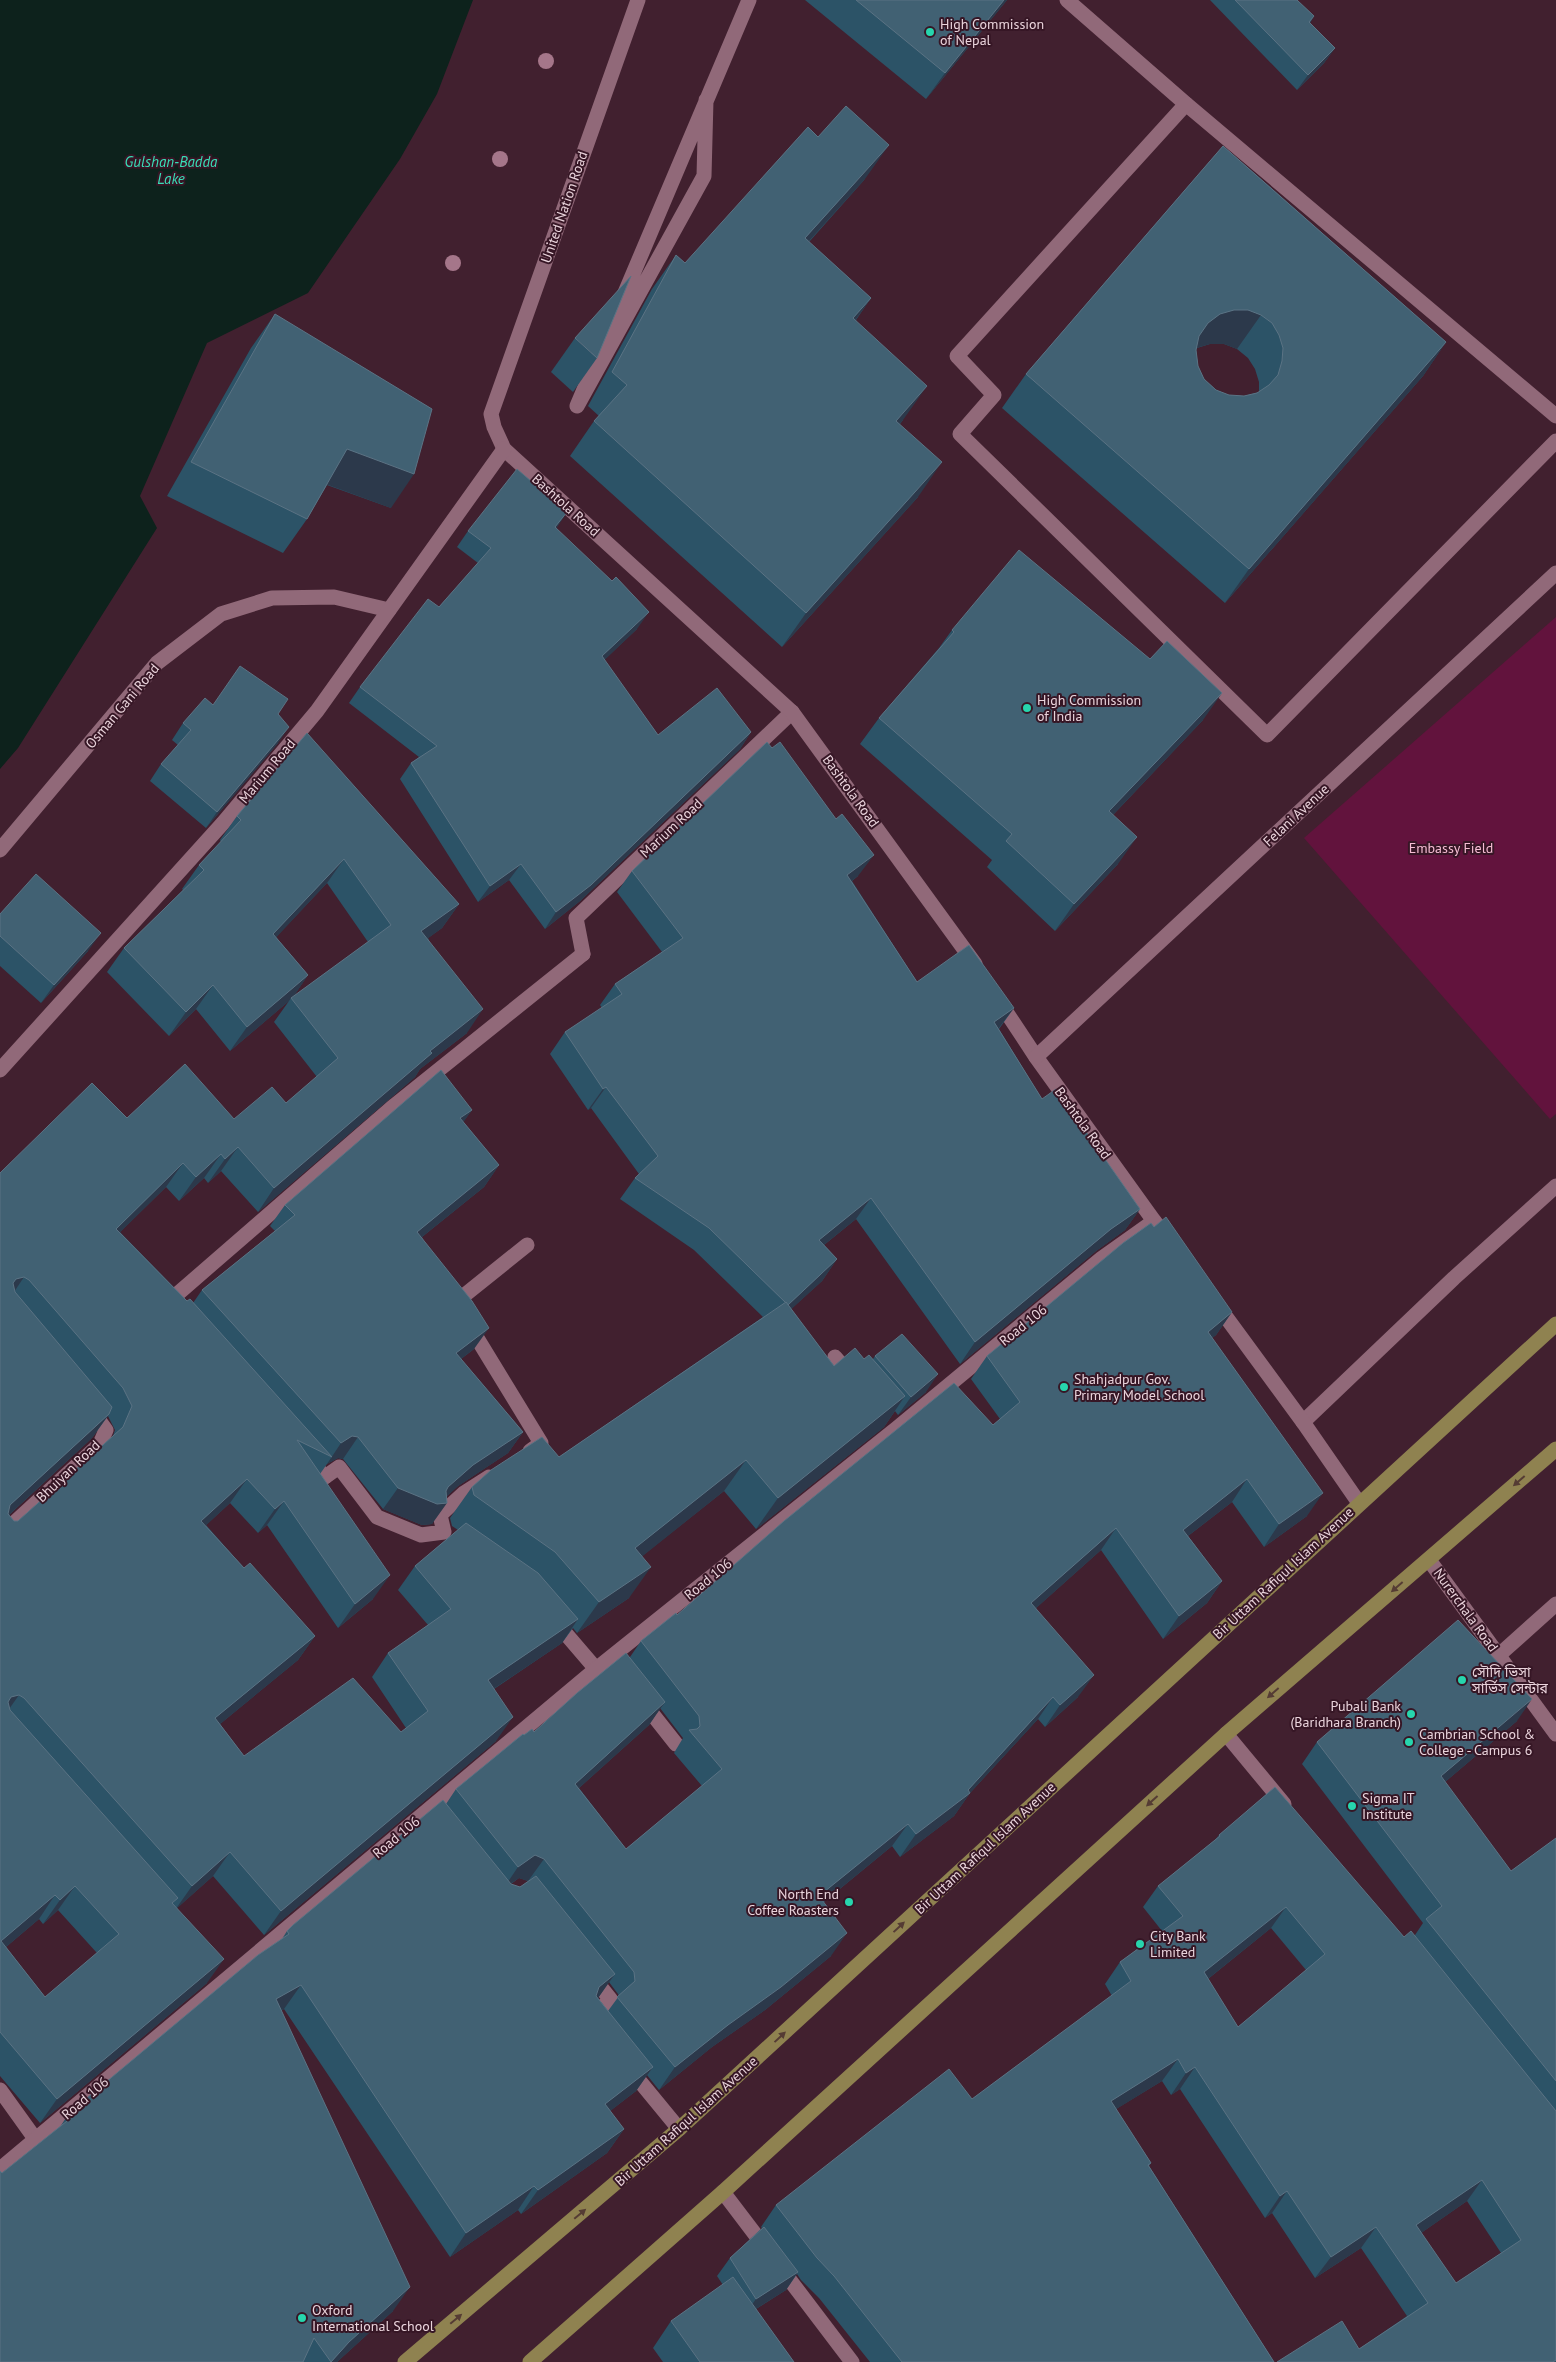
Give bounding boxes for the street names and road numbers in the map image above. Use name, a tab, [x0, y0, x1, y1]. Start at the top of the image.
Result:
street label: United Nation Road	[536, 149, 592, 265]
street label: Bashtola Road	[528, 470, 604, 540]
street label: Osman Gani Road	[81, 660, 163, 752]
street label: Marium Road	[235, 735, 299, 807]
street label: Bashtola Road	[819, 751, 883, 831]
street label: Felani Avenue	[1259, 780, 1333, 850]
street label: Marium Road	[636, 795, 706, 861]
street label: Bashtola Road	[1051, 1083, 1115, 1163]
street label: Road 106	[995, 1300, 1051, 1350]
street label: Bhuiyan Road	[32, 1436, 104, 1506]
street label: Bir Uttam Rafiqul Islam Avenue	[1209, 1503, 1357, 1643]
street label: Road 106	[680, 1554, 736, 1604]
street label: Nurerchala Road	[1430, 1565, 1502, 1655]
street label: Bir Uttam Rafiqul Islam Avenue	[911, 1778, 1059, 1918]
street label: Road 106	[369, 1812, 423, 1862]
street label: Bir Uttam Rafiqul Islam Avenue	[611, 2052, 761, 2190]
street label: Road 106	[58, 2073, 112, 2123]

